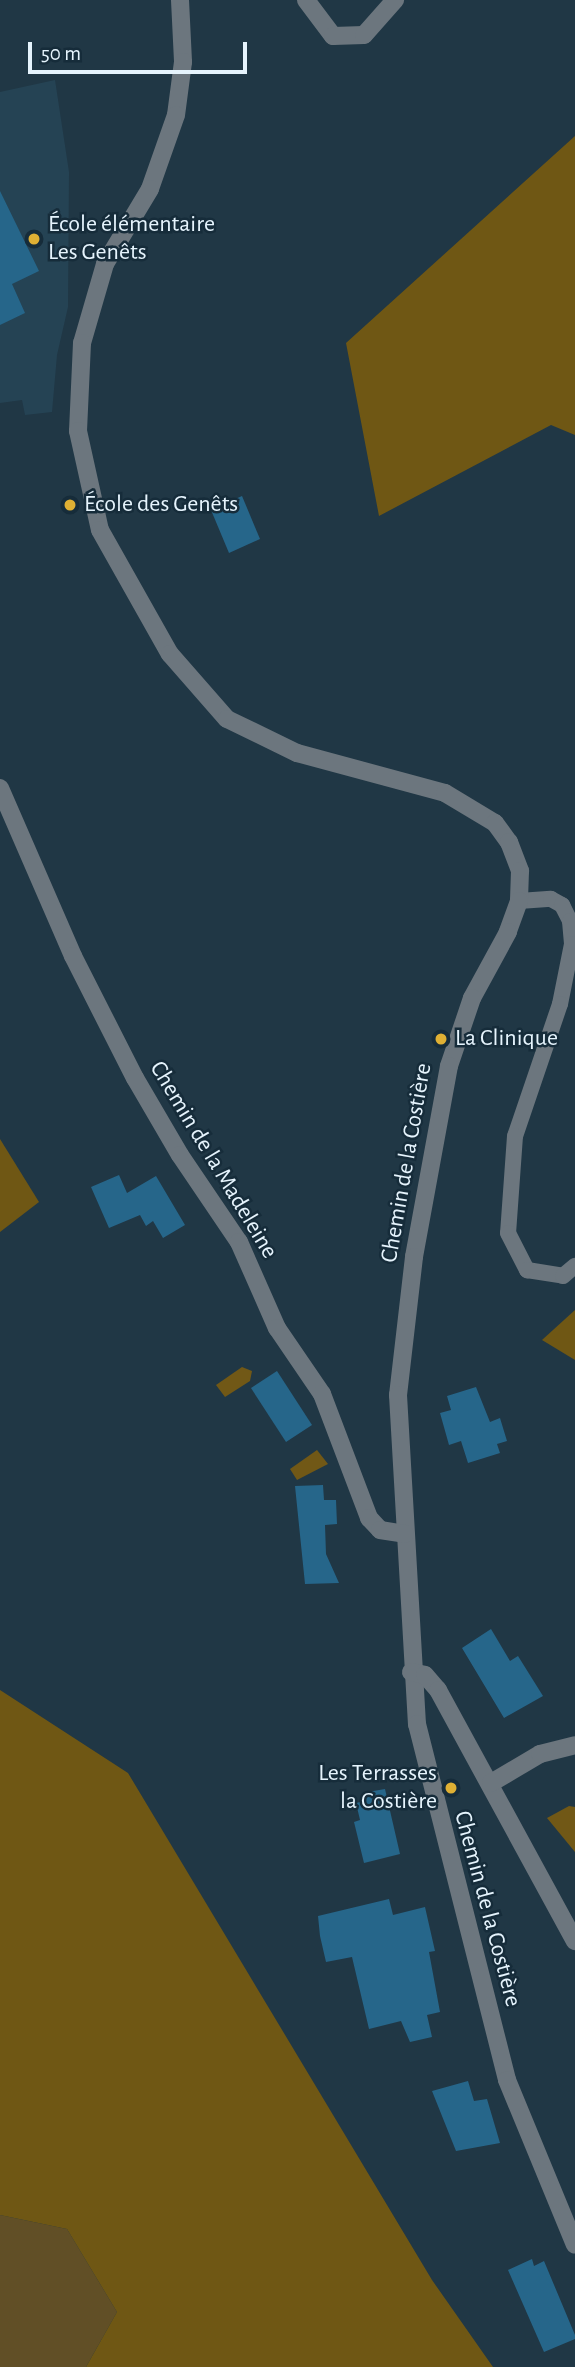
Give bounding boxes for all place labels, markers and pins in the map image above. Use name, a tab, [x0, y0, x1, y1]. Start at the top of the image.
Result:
place label: École élémentaire Les Genêts	[48, 211, 215, 267]
marker: École élémentaire Les Genêts	[26, 231, 42, 247]
place label: École des Genêts	[84, 491, 238, 519]
marker: École des Genêts	[62, 497, 78, 513]
place label: La Clinique	[455, 1025, 558, 1053]
marker: La Clinique	[433, 1031, 449, 1047]
place label: Les Terrasses la Costière	[318, 1760, 437, 1816]
marker: Les Terrasses la Costière	[443, 1780, 459, 1796]

